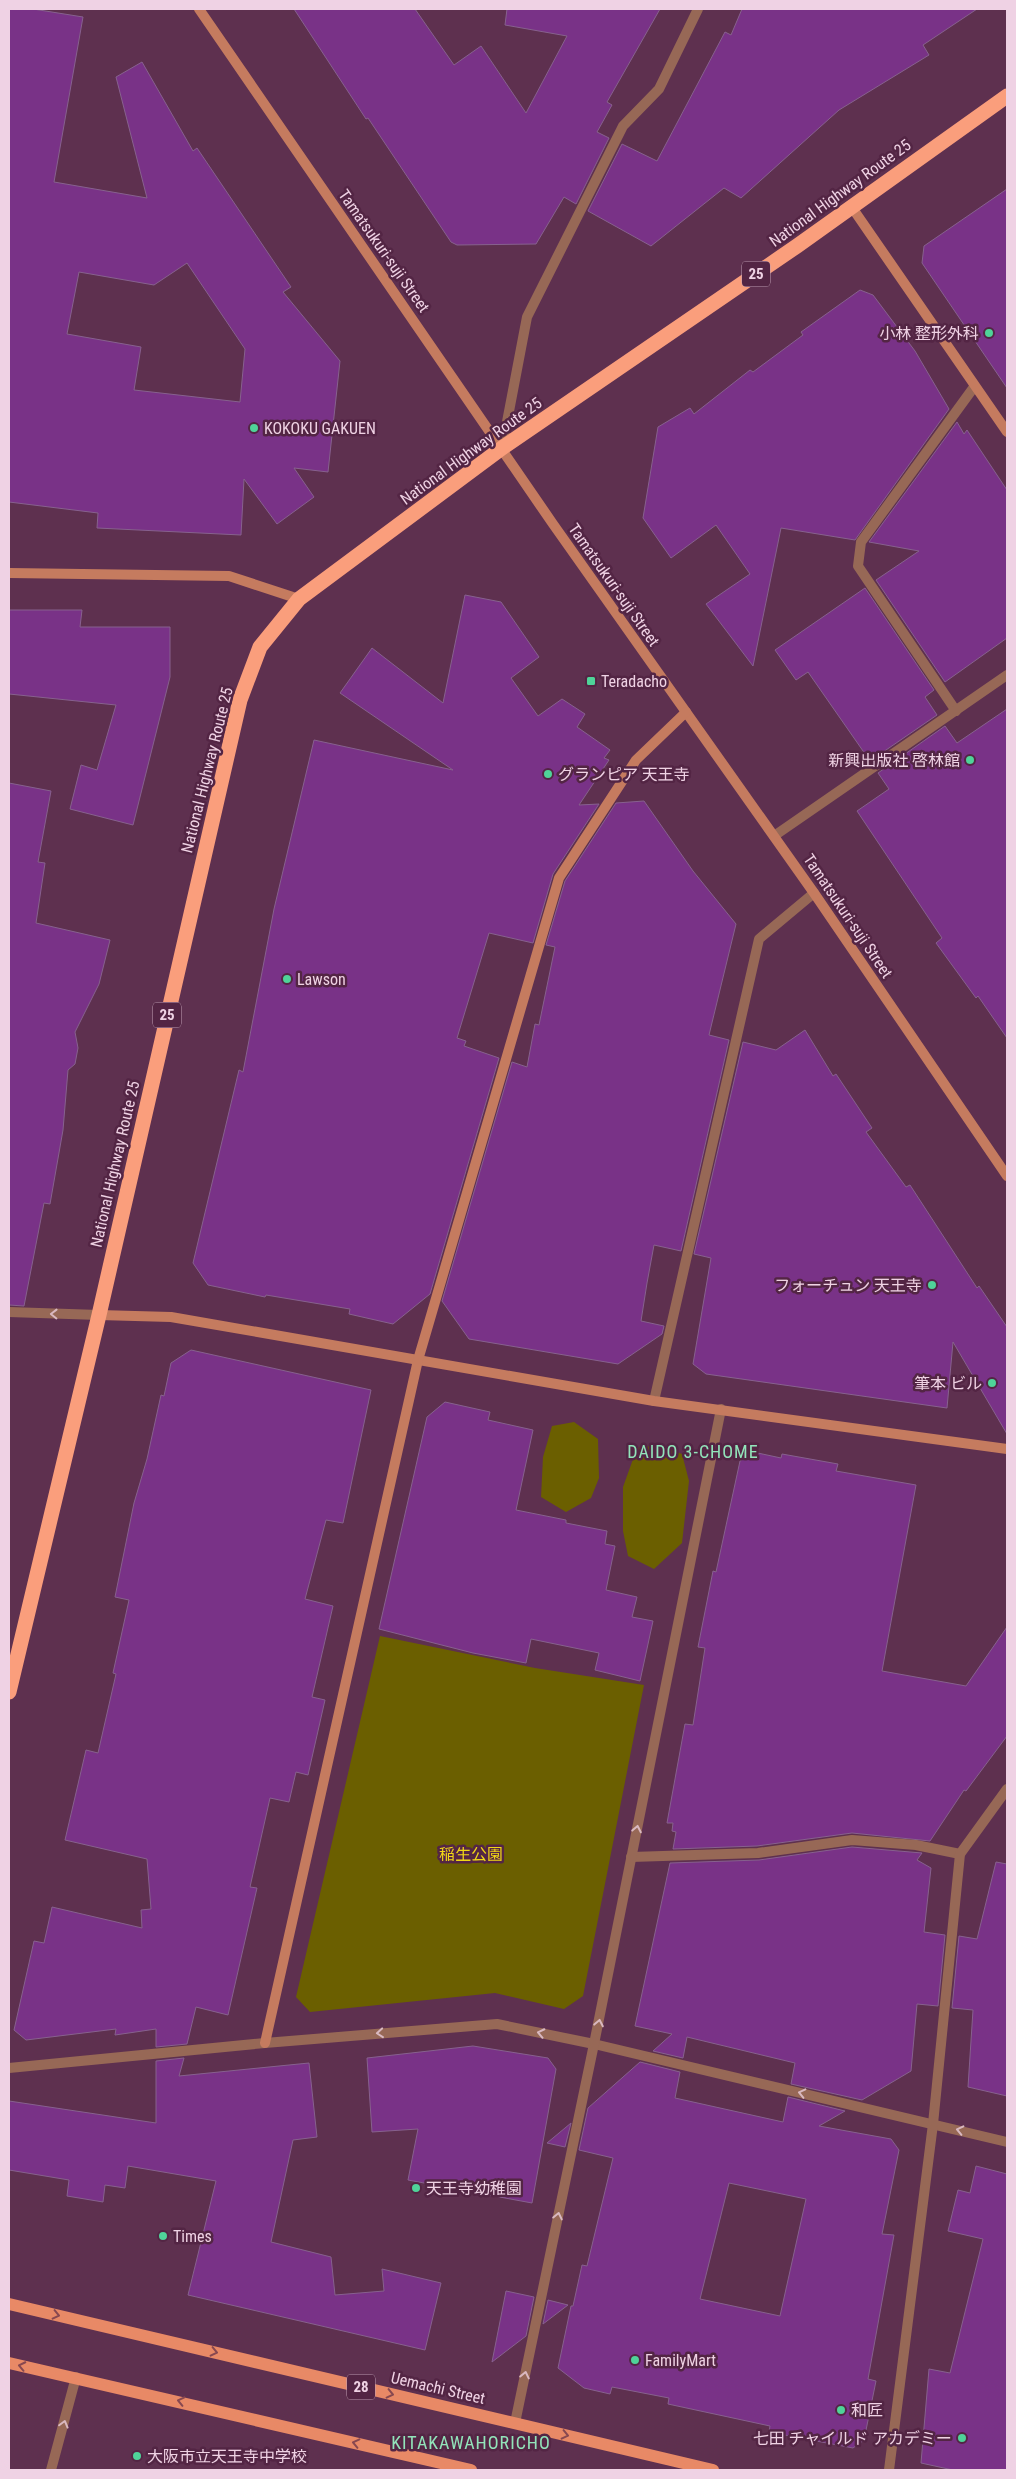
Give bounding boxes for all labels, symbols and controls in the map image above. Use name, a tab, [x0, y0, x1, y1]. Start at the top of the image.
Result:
street label: National Highway Route 25	[766, 135, 915, 251]
street label: Tamatsukuri-suji Street	[334, 186, 434, 316]
road number: 25	[742, 262, 770, 286]
place label: 小林 整形外科	[879, 324, 979, 343]
marker: 小林 整形外科	[983, 327, 995, 339]
street label: National Highway Route 25	[397, 393, 546, 509]
place label: KOKOKU GAKUEN	[264, 419, 376, 438]
marker: KOKOKU GAKUEN	[248, 422, 260, 434]
street label: Tamatsukuri-suji Street	[564, 520, 664, 650]
place label: Teradacho	[601, 672, 667, 691]
marker: Teradacho	[585, 675, 597, 687]
street label: National Highway Route 25	[177, 685, 237, 855]
place label: 新興出版社 啓林館	[828, 751, 960, 770]
marker: 新興出版社 啓林館	[964, 754, 976, 766]
place label: グランピア 天王寺	[558, 765, 690, 784]
marker: グランピア 天王寺	[542, 768, 554, 780]
street label: Tamatsukuri-suji Street	[799, 850, 897, 982]
place label: Lawson	[297, 970, 346, 989]
marker: Lawson	[281, 973, 293, 985]
road number: 25	[153, 1002, 181, 1028]
street label: National Highway Route 25	[87, 1079, 143, 1249]
place label: フォーチュン 天王寺	[774, 1276, 922, 1295]
marker: フォーチュン 天王寺	[926, 1279, 938, 1291]
one-way arrow	[50, 1309, 58, 1319]
place label: 筆本 ビル	[914, 1374, 982, 1393]
marker: 筆本 ビル	[986, 1377, 998, 1389]
district label: DAIDO 3-CHOME	[627, 1441, 759, 1462]
one-way arrow	[631, 1825, 641, 1834]
park label: 稲生公園	[439, 1845, 503, 1864]
one-way arrow	[593, 2019, 603, 2027]
one-way arrow	[376, 2028, 384, 2039]
one-way arrow	[537, 2028, 545, 2039]
one-way arrow	[797, 2088, 806, 2099]
one-way arrow	[955, 2125, 964, 2136]
place label: 天王寺幼稚園	[426, 2179, 522, 2198]
marker: 天王寺幼稚園	[410, 2182, 422, 2194]
one-way arrow	[552, 2212, 563, 2221]
place label: Times	[173, 2227, 212, 2246]
marker: Times	[157, 2230, 169, 2242]
one-way arrow	[52, 2309, 61, 2320]
one-way arrow	[210, 2346, 219, 2357]
place label: FamilyMart	[645, 2351, 716, 2370]
marker: FamilyMart	[629, 2354, 641, 2366]
one-way arrow	[18, 2361, 27, 2371]
street label: Uemachi Street	[389, 2368, 487, 2408]
one-way arrow	[519, 2371, 530, 2380]
road number: 28	[347, 2374, 375, 2400]
one-way arrow	[385, 2388, 394, 2399]
one-way arrow	[176, 2396, 185, 2407]
place label: 和匠	[851, 2401, 883, 2420]
marker: 和匠	[835, 2404, 847, 2416]
one-way arrow	[58, 2420, 68, 2428]
one-way arrow	[560, 2429, 569, 2440]
place label: 七田 チャイルド アカデミー	[753, 2429, 952, 2448]
district label: KITAKAWAHORICHO	[391, 2432, 551, 2453]
marker: 七田 チャイルド アカデミー	[956, 2432, 968, 2444]
one-way arrow	[351, 2438, 360, 2449]
place label: 大阪市立天王寺中学校	[147, 2447, 307, 2466]
marker: 大阪市立天王寺中学校	[131, 2450, 143, 2462]

